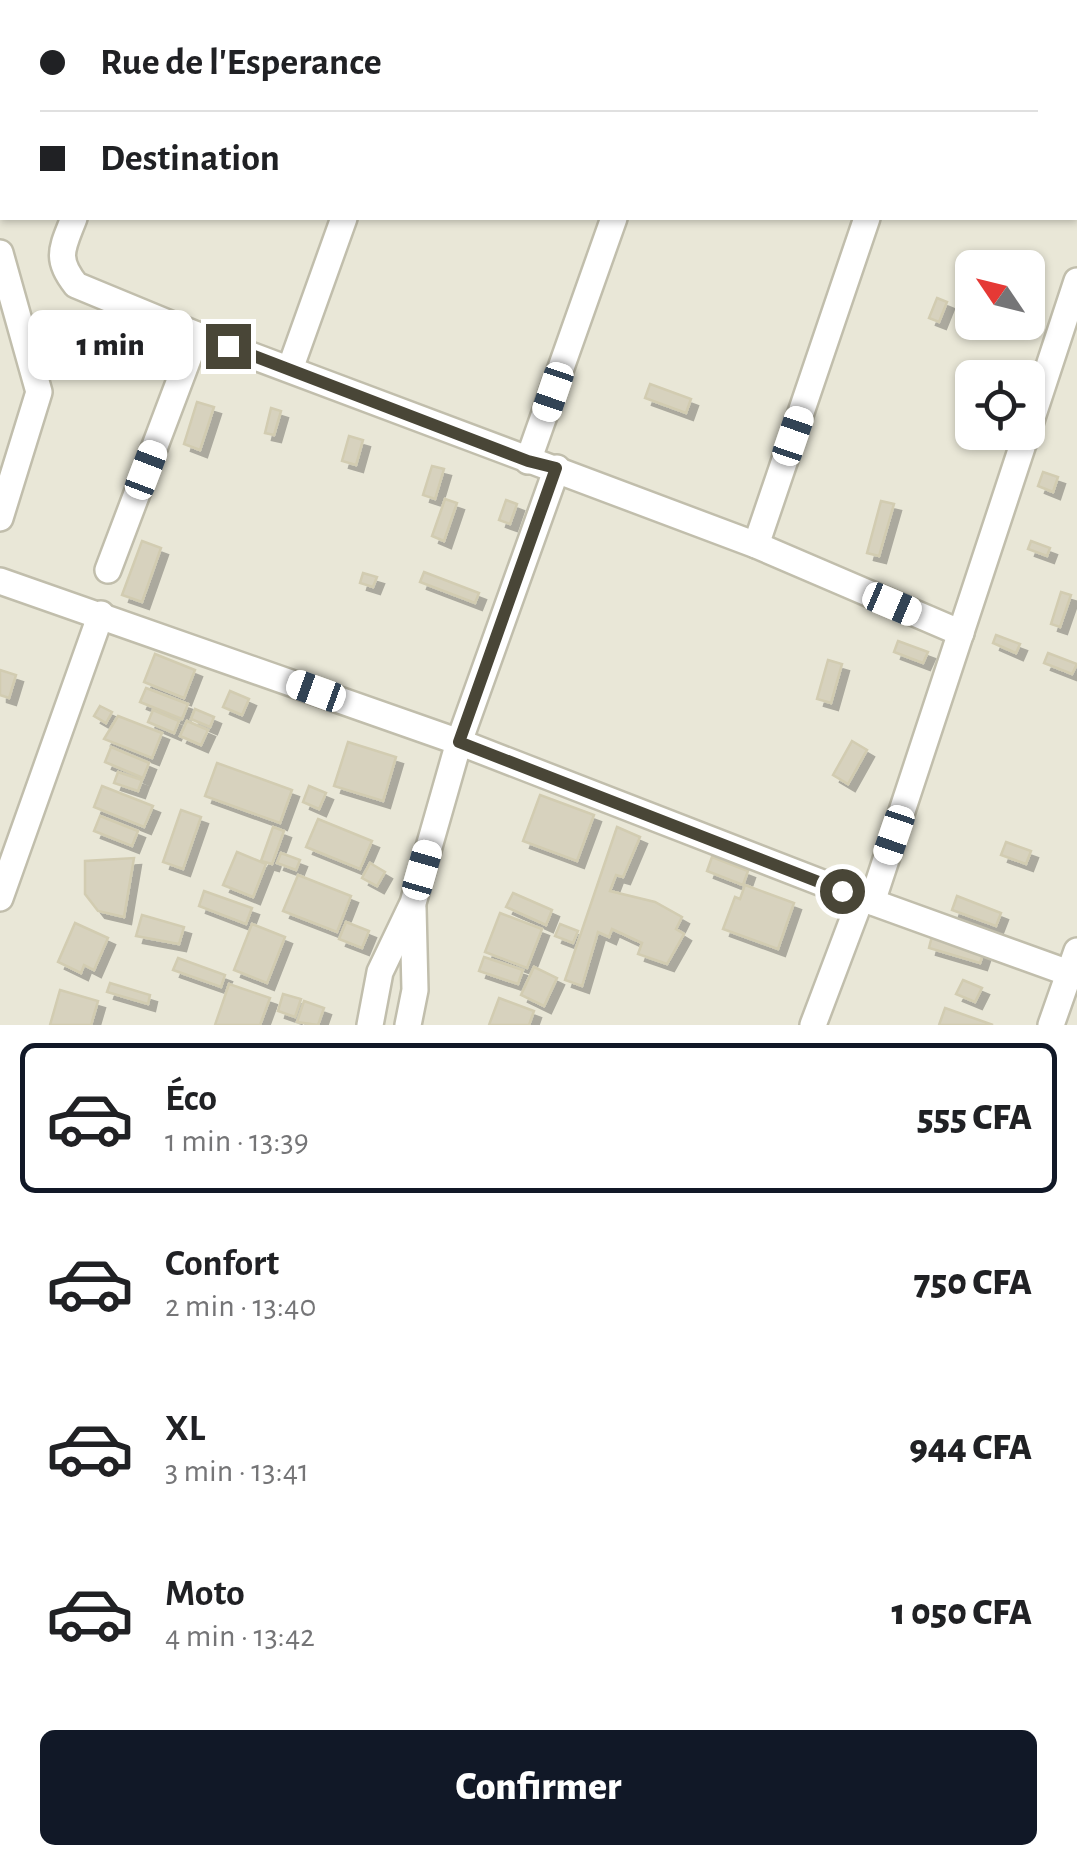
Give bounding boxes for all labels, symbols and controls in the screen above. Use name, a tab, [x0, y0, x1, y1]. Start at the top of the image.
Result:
text: Rue de l'Esperance	[100, 44, 382, 82]
text: Destination	[100, 140, 280, 178]
north arrow	[955, 250, 1045, 340]
map controls	[955, 250, 1045, 450]
callout: 1 min	[28, 311, 193, 381]
route end	[206, 324, 251, 369]
text: 1 min	[76, 329, 145, 361]
car	[529, 359, 577, 425]
button: locate	[955, 360, 1045, 450]
car	[769, 403, 817, 469]
car	[121, 437, 171, 503]
car	[859, 578, 925, 630]
car	[283, 667, 349, 715]
car	[870, 802, 918, 868]
car	[399, 837, 445, 903]
route start	[820, 869, 865, 914]
icon: car	[45, 1073, 135, 1163]
text: Éco	[165, 1080, 217, 1118]
text: 555 CFA	[917, 1099, 1032, 1137]
text: 1 min · 13:39	[165, 1125, 309, 1157]
icon: car	[45, 1238, 135, 1328]
text: Confort	[165, 1245, 279, 1283]
text: 750 CFA	[914, 1264, 1032, 1302]
text: 2 min · 13:40	[165, 1290, 316, 1322]
icon: car	[45, 1403, 135, 1493]
text: XL	[165, 1410, 205, 1448]
text: 944 CFA	[909, 1429, 1032, 1467]
text: 3 min · 13:41	[165, 1455, 309, 1487]
icon: car	[45, 1568, 135, 1658]
text: Moto	[165, 1575, 245, 1613]
text: 1 050 CFA	[891, 1594, 1032, 1632]
text: 4 min · 13:42	[165, 1620, 315, 1652]
button: Confirmer	[40, 1730, 1037, 1845]

